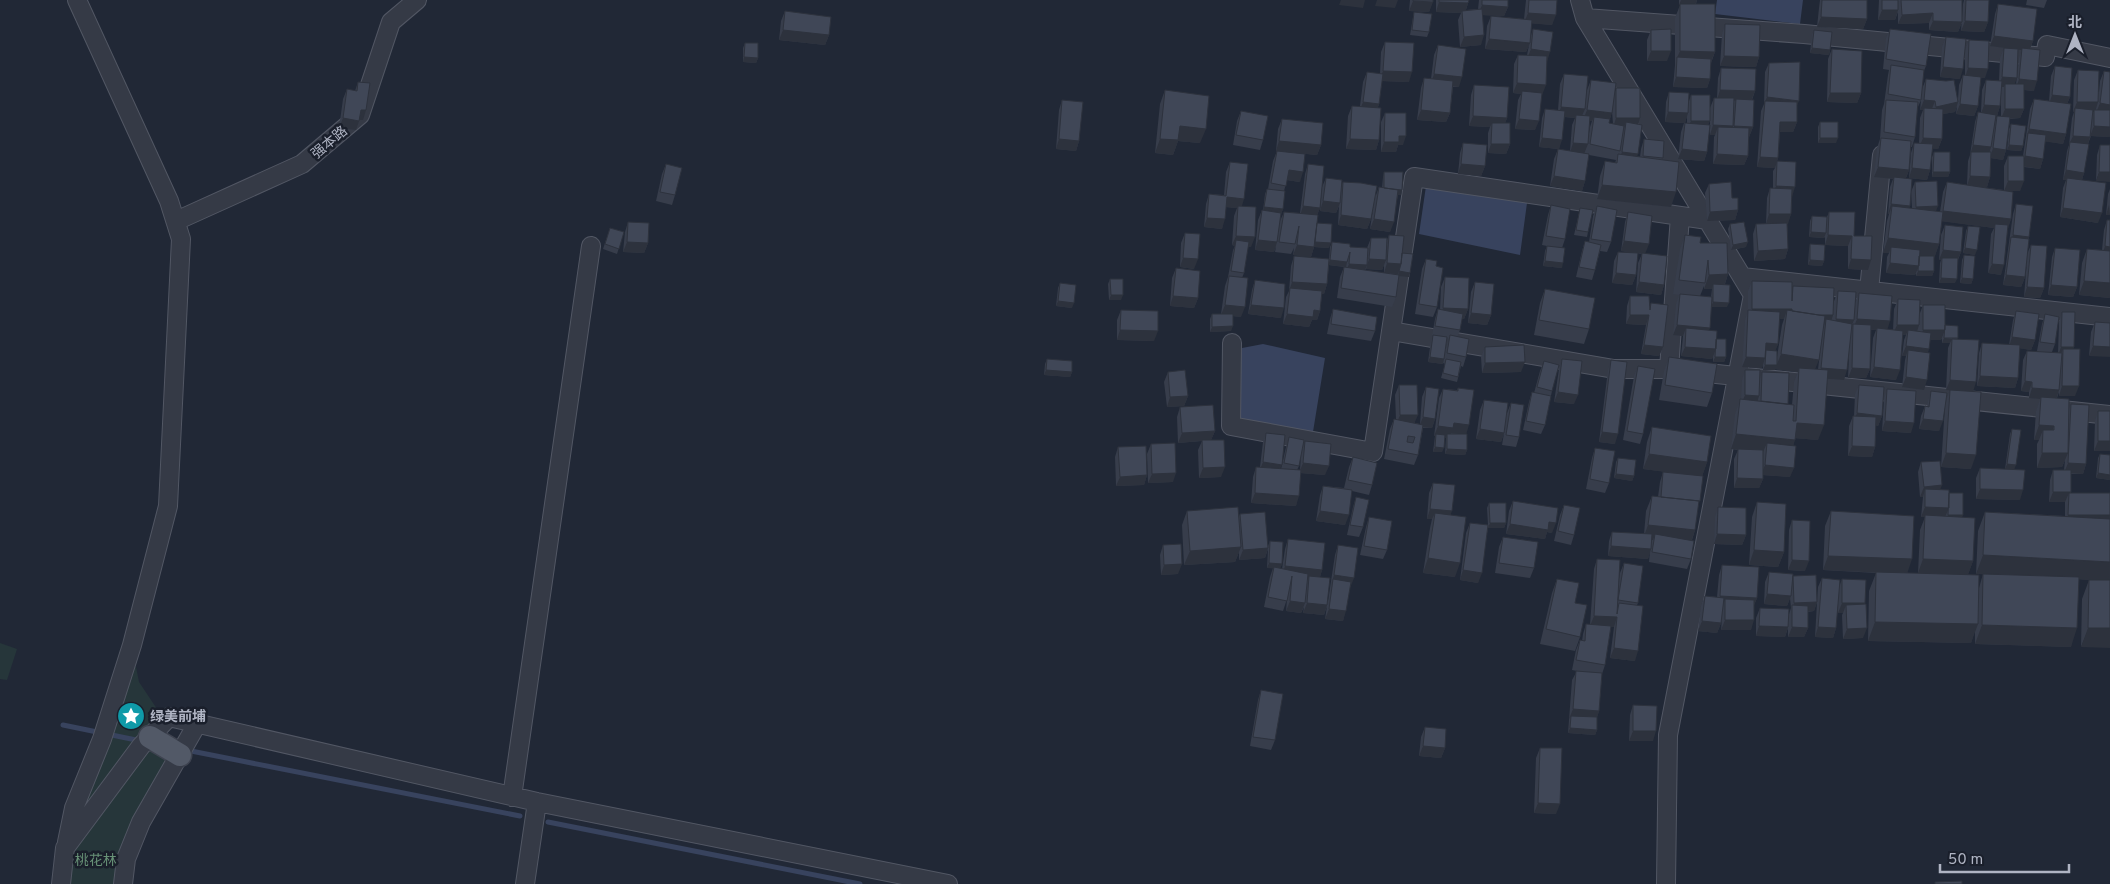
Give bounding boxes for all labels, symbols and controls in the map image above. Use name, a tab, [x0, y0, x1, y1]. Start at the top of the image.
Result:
north arrow	[2050, 10, 2100, 60]
text: 北	[2068, 15, 2082, 32]
street label: 强本路	[308, 123, 352, 163]
place icon: 绿美前埔	[116, 701, 146, 731]
place label: 绿美前埔	[150, 708, 206, 726]
scale bar	[1940, 842, 2069, 874]
text: 50 m	[1948, 851, 1983, 870]
park label: 桃花林	[75, 853, 117, 870]

